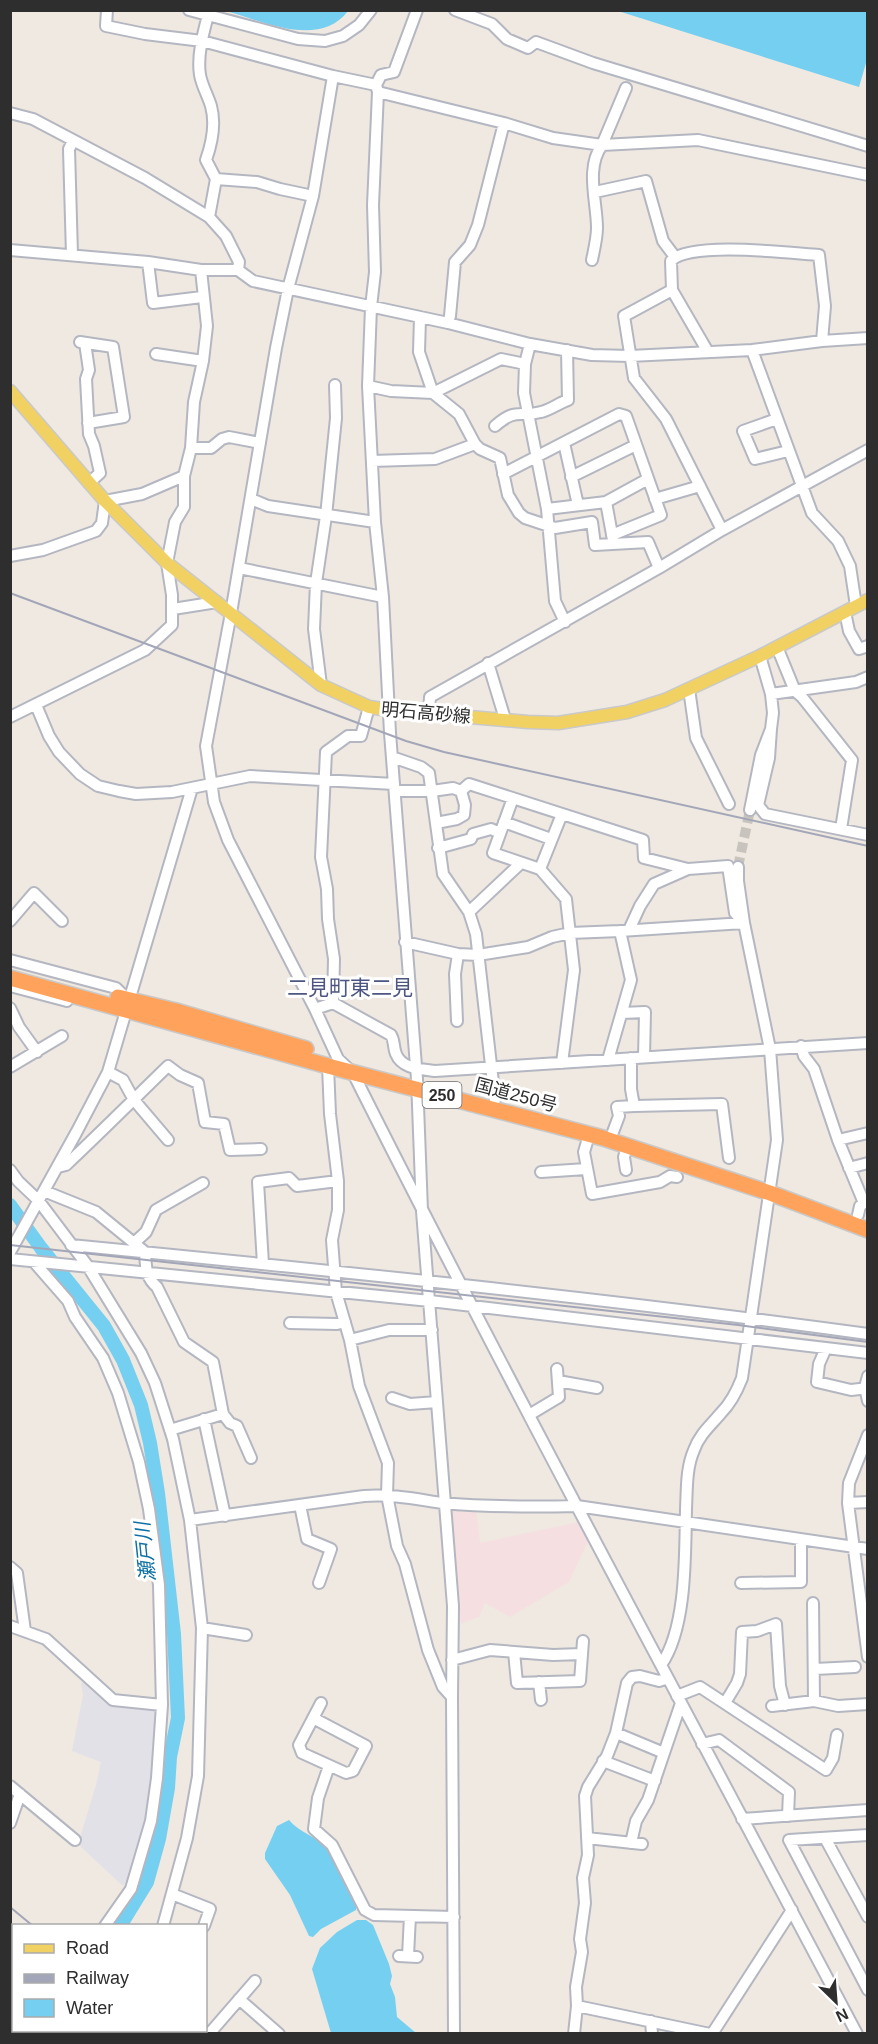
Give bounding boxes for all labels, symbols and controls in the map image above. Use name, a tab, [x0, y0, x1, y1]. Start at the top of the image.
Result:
street label: 明石高砂線	[380, 699, 472, 727]
district label: 二見町東二見	[287, 976, 413, 999]
street label: 国道250号	[473, 1074, 559, 1116]
road number: 250	[422, 1082, 462, 1108]
water label: 瀬戸川	[131, 1519, 159, 1583]
legend	[12, 1924, 207, 2032]
text: Road	[66, 1938, 109, 1958]
text: Railway	[66, 1968, 129, 1988]
north arrow	[806, 1972, 866, 2032]
text: Water	[66, 1998, 113, 2018]
text: N	[833, 2005, 851, 2025]

